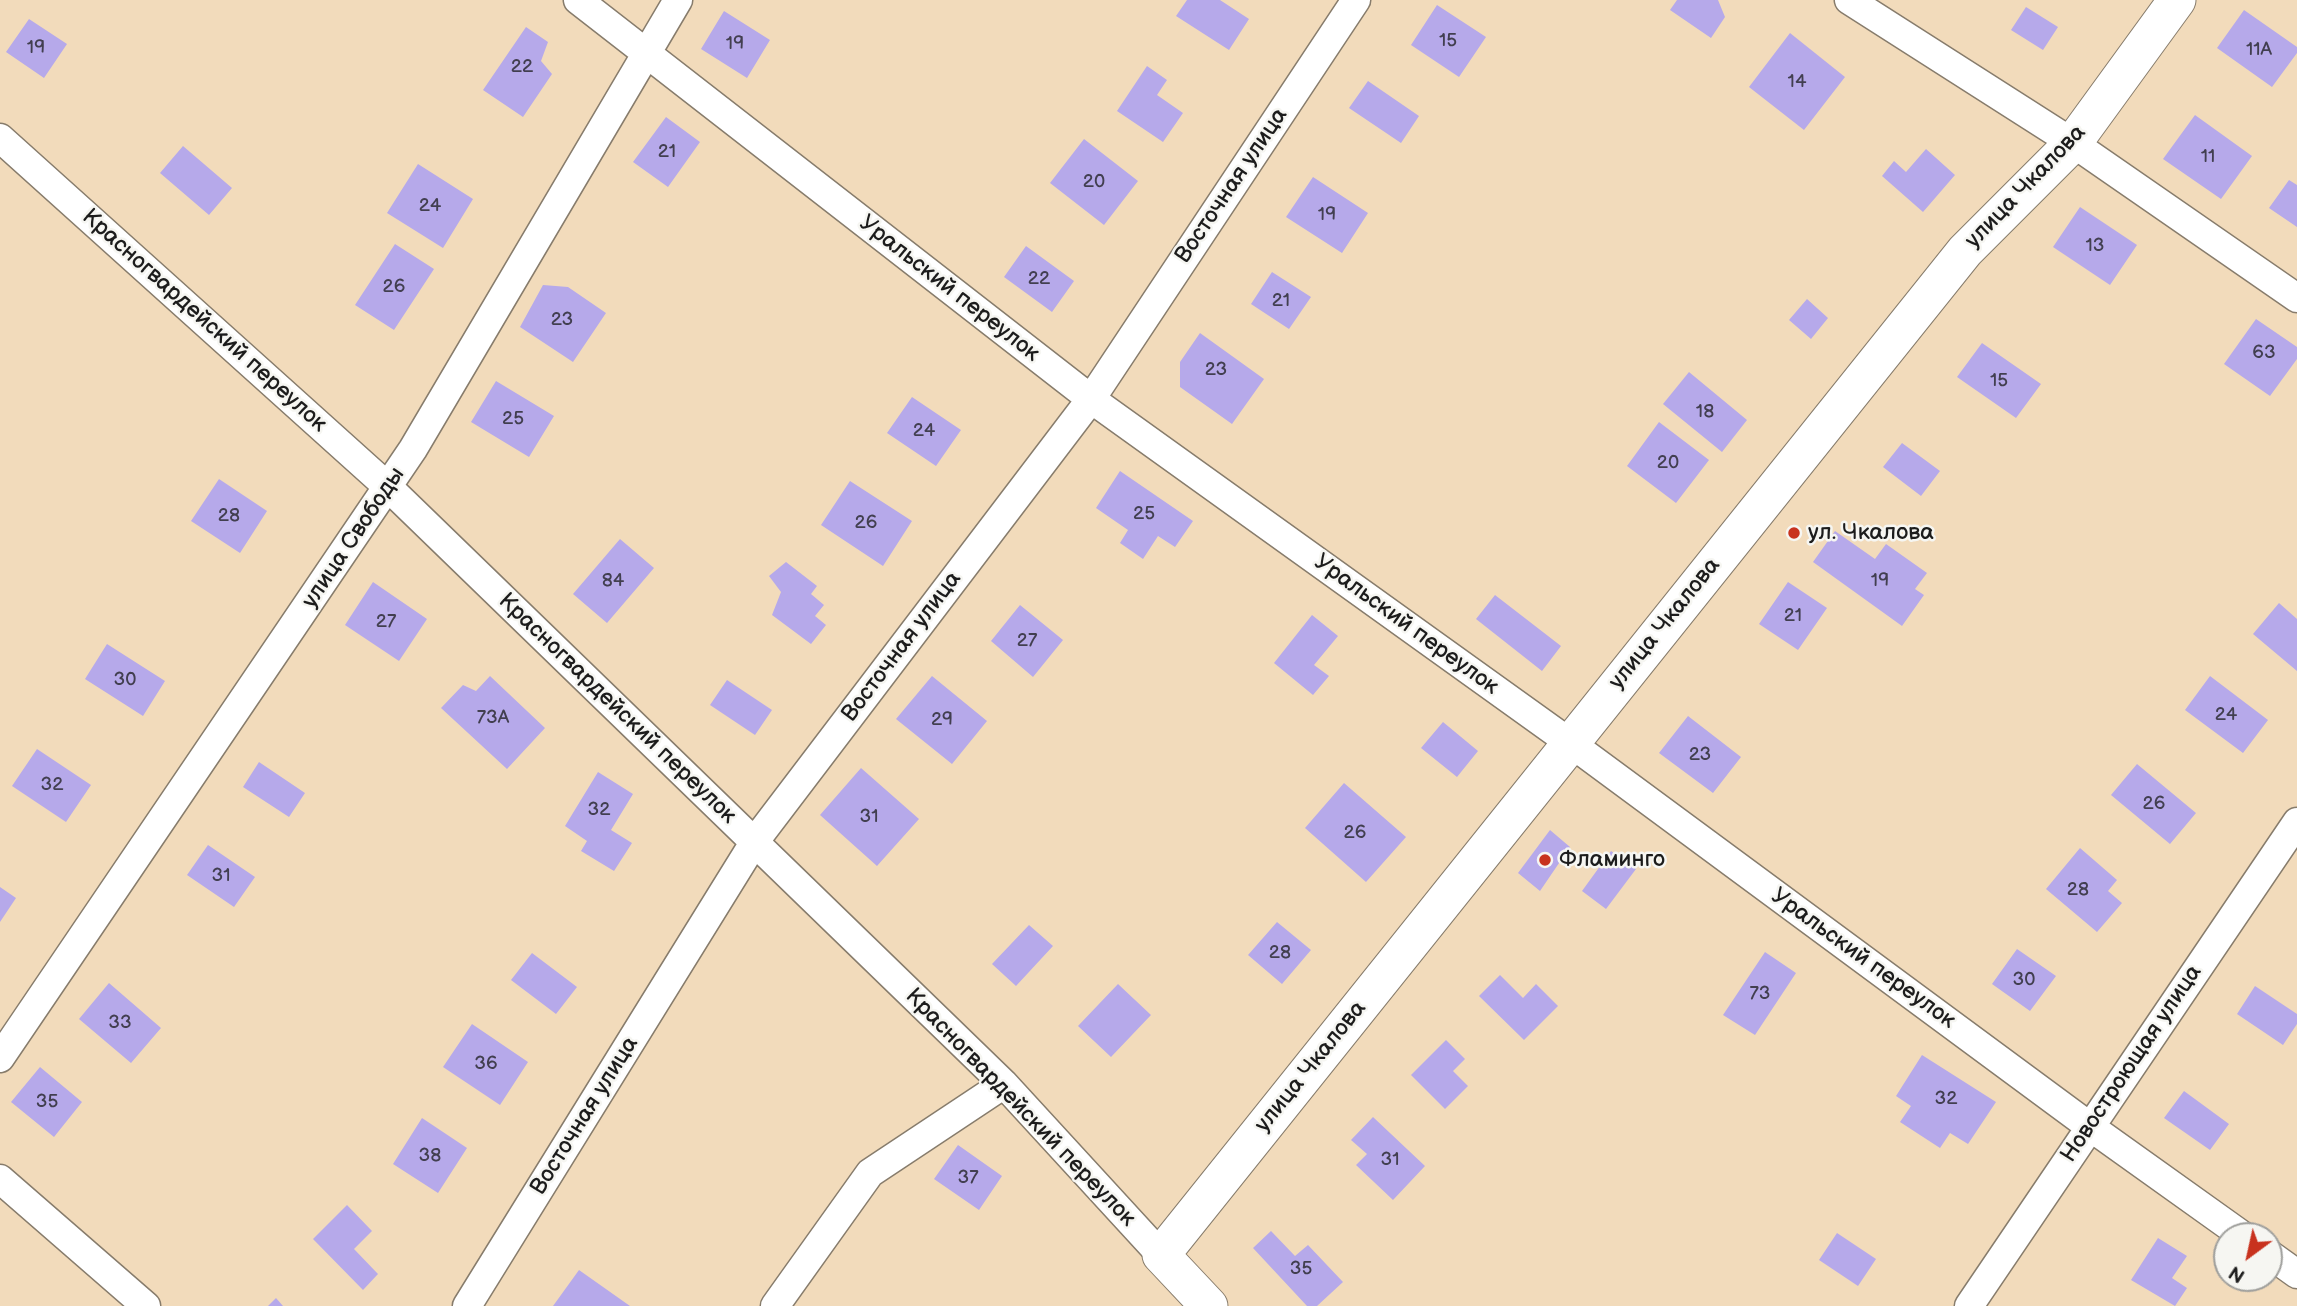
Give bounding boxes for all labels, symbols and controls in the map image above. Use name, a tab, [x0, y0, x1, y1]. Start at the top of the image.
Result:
house number: 15	[1439, 30, 1457, 52]
house number: 19	[726, 33, 744, 55]
house number: 19	[27, 37, 45, 59]
house number: 11А	[2246, 39, 2272, 61]
house number: 22	[511, 56, 533, 78]
house number: 14	[1788, 71, 1806, 93]
street label: Восточная улица	[1170, 103, 1294, 269]
street label: улица Чкалова	[1960, 119, 2092, 255]
house number: 21	[658, 141, 676, 163]
house number: 11	[2201, 146, 2215, 168]
house number: 20	[1083, 171, 1105, 193]
house number: 24	[419, 195, 441, 217]
street label: Красногвардейский переулок	[76, 204, 332, 438]
house number: 19	[1318, 204, 1336, 226]
street label: Уральский переулок	[853, 210, 1045, 368]
house number: 13	[2085, 235, 2105, 257]
house number: 22	[1028, 268, 1050, 290]
house number: 26	[383, 276, 405, 298]
house number: 21	[1272, 290, 1290, 312]
house number: 23	[551, 309, 573, 331]
house number: 63	[2252, 342, 2276, 364]
house number: 23	[1205, 359, 1227, 381]
house number: 15	[1990, 370, 2008, 392]
house number: 18	[1696, 401, 1714, 423]
house number: 25	[502, 408, 524, 430]
house number: 24	[913, 420, 935, 442]
house number: 20	[1657, 452, 1679, 474]
street label: улица Свободы	[297, 462, 411, 614]
house number: 25	[1133, 503, 1155, 525]
house number: 28	[218, 505, 240, 527]
house number: 26	[855, 512, 877, 534]
place label: ул. Чкалова	[1808, 519, 1934, 547]
marker: ул. Чкалова	[1786, 525, 1802, 541]
street label: Уральский переулок	[1308, 549, 1504, 701]
street label: улица Чкалова	[1604, 553, 1726, 695]
street label: Восточная улица	[836, 566, 968, 728]
house number: 84	[602, 570, 624, 592]
house number: 19	[1871, 570, 1889, 592]
street label: Красногвардейский переулок	[492, 588, 742, 830]
house number: 21	[1784, 605, 1802, 627]
house number: 27	[376, 611, 396, 633]
house number: 27	[1017, 630, 1037, 652]
house number: 30	[114, 669, 136, 691]
house number: 24	[2215, 704, 2237, 726]
house number: 73А	[477, 707, 509, 729]
house number: 29	[931, 709, 953, 731]
house number: 23	[1689, 744, 1711, 766]
house number: 32	[41, 774, 63, 796]
house number: 26	[2143, 793, 2165, 815]
house number: 32	[588, 799, 610, 821]
house number: 31	[859, 806, 879, 828]
house number: 26	[1344, 822, 1366, 844]
place label: Фламинго	[1559, 846, 1665, 874]
marker: Фламинго	[1537, 852, 1553, 868]
house number: 31	[211, 865, 231, 887]
house number: 28	[2067, 879, 2089, 901]
street label: Уральский переулок	[1765, 883, 1961, 1035]
house number: 28	[1269, 942, 1291, 964]
street label: Новостроющая улица	[2056, 960, 2208, 1168]
house number: 30	[2013, 969, 2035, 991]
street label: Красногвардейский переулок	[899, 983, 1141, 1233]
house number: 73	[1749, 983, 1771, 1005]
street label: улица Чкалова	[1250, 996, 1372, 1138]
house number: 33	[108, 1012, 132, 1034]
street label: Восточная улица	[525, 1032, 645, 1200]
house number: 36	[474, 1053, 498, 1075]
house number: 32	[1935, 1088, 1957, 1110]
house number: 35	[36, 1091, 58, 1113]
house number: 38	[419, 1145, 441, 1167]
house number: 31	[1380, 1149, 1400, 1171]
house number: 37	[957, 1167, 979, 1189]
north arrow	[2213, 1222, 2283, 1292]
house number: 35	[1290, 1258, 1312, 1280]
text: N	[2225, 1260, 2250, 1287]

